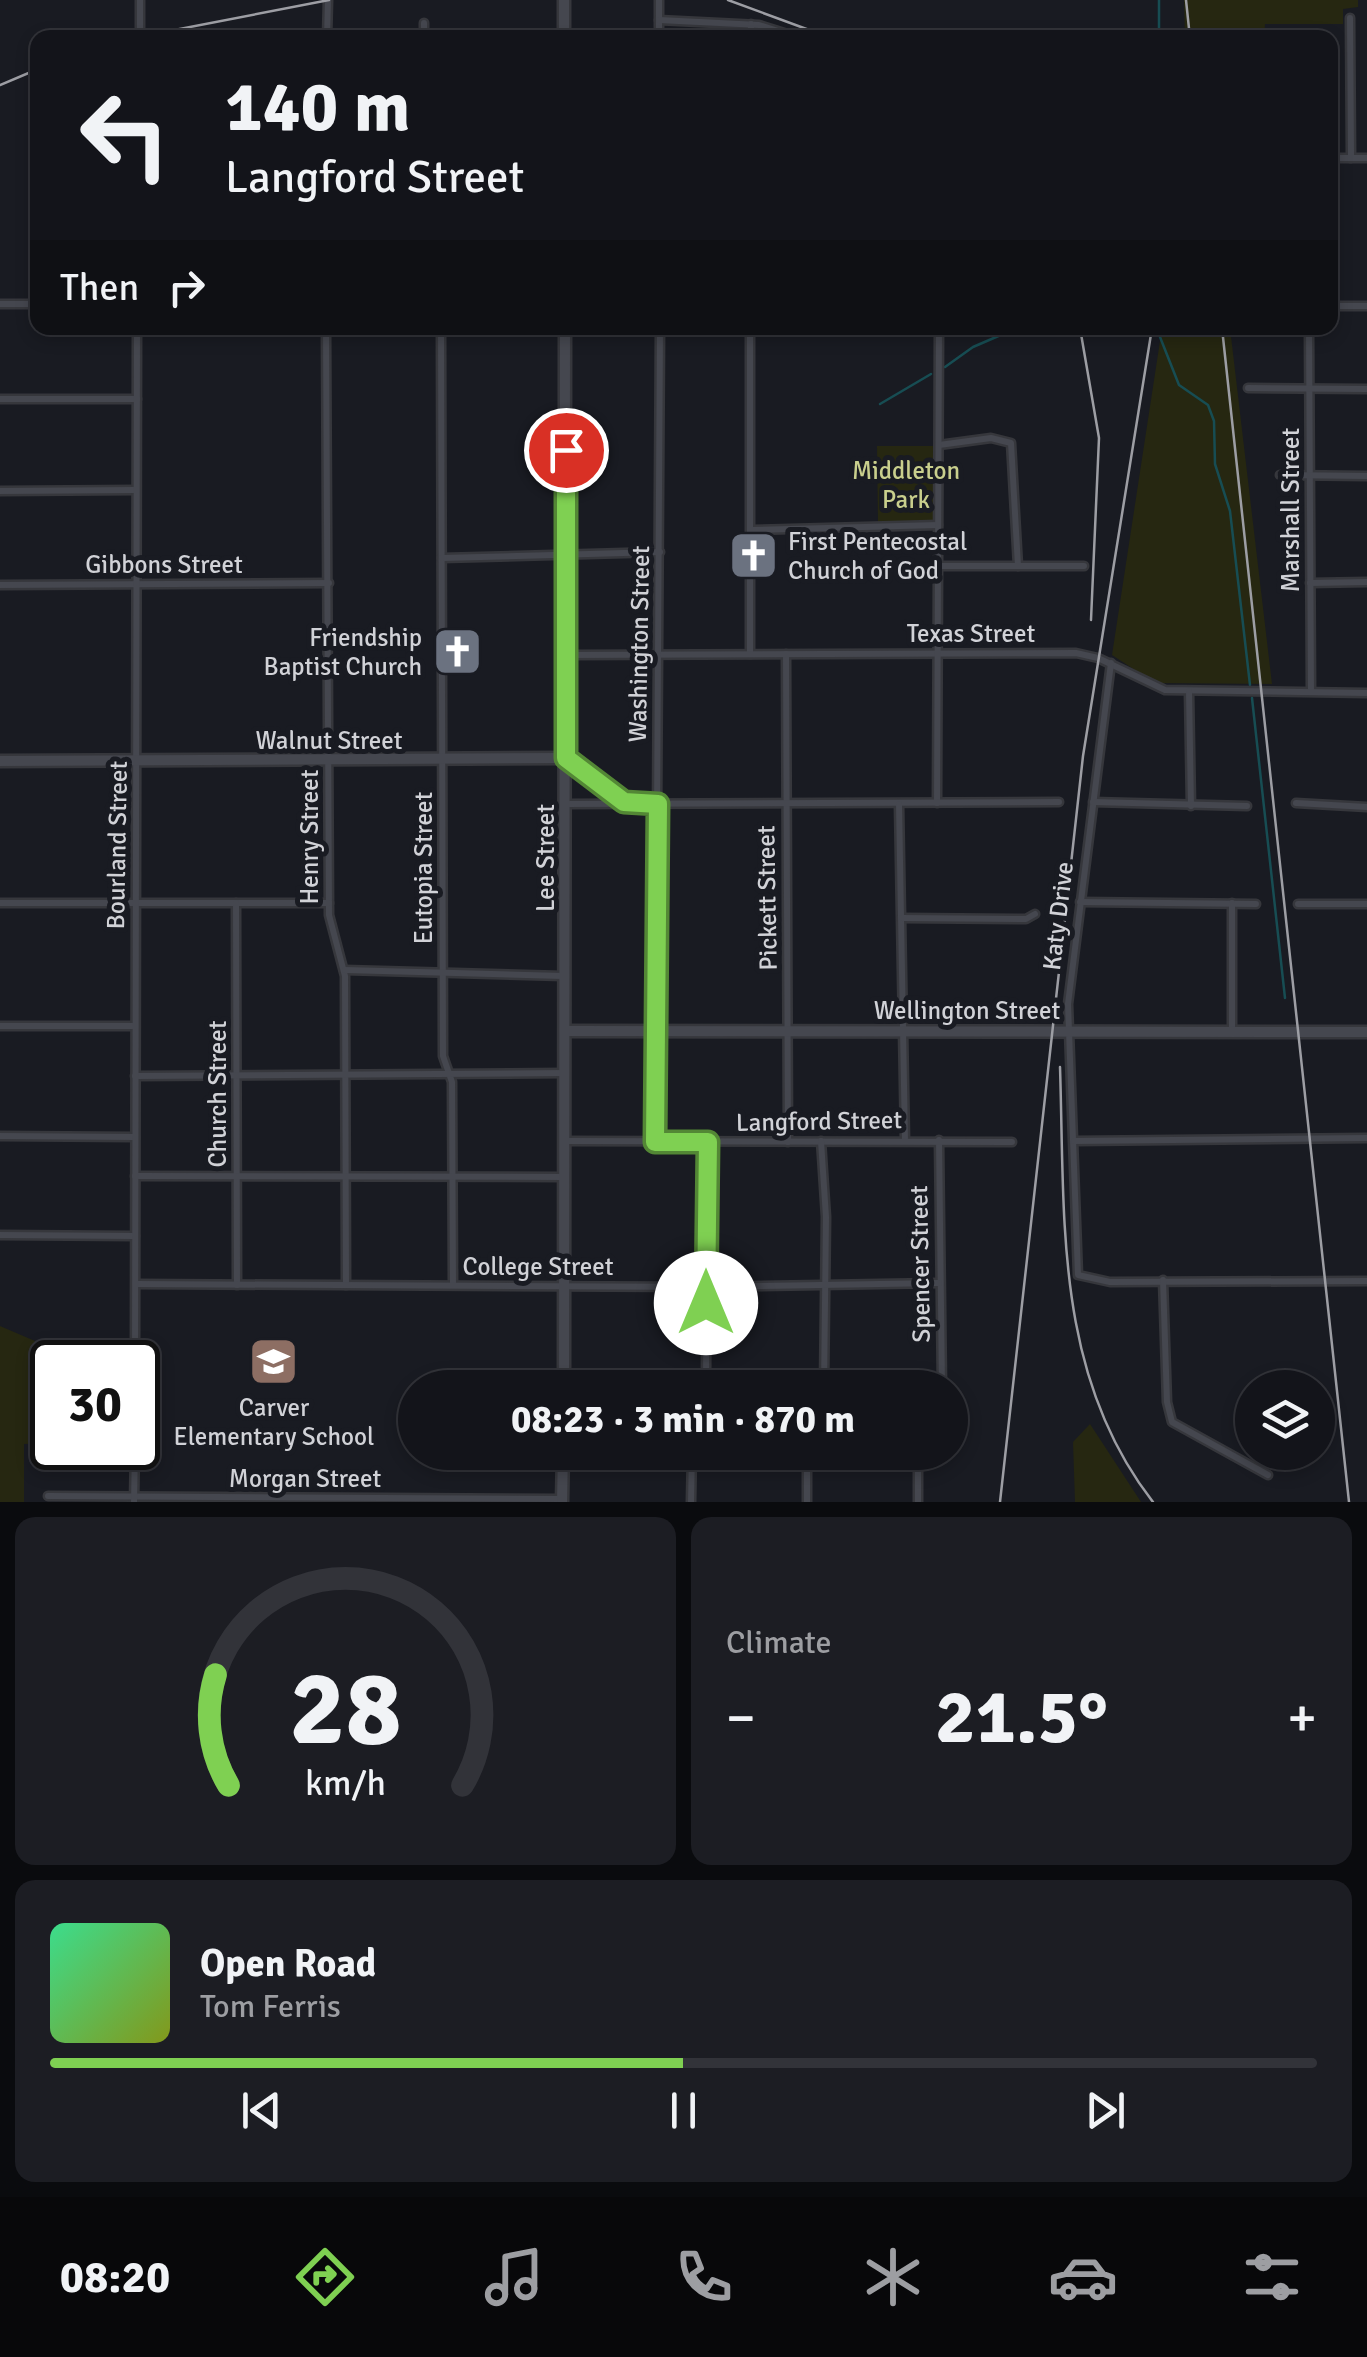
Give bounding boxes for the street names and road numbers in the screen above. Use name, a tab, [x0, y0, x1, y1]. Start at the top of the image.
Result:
street label: Marshall Street	[1275, 428, 1306, 592]
street label: Washington Street	[622, 545, 656, 743]
street label: Gibbons Street	[85, 549, 243, 580]
street label: Texas Street	[907, 618, 1035, 649]
street label: Walnut Street	[255, 725, 403, 756]
street label: Bourland Street	[100, 760, 134, 930]
street label: Henry Street	[294, 769, 325, 905]
street label: Eutopia Street	[408, 792, 439, 944]
street label: Lee Street	[530, 804, 561, 912]
street label: Pickett Street	[750, 825, 784, 971]
street label: Katy Drive	[1036, 860, 1080, 972]
street label: Wellington Street	[874, 995, 1060, 1026]
street label: Church Street	[202, 1020, 233, 1168]
street label: Langford Street	[736, 1104, 903, 1138]
street label: Spencer Street	[903, 1185, 937, 1343]
street label: College Street	[463, 1251, 614, 1282]
street label: Morgan Street	[229, 1463, 381, 1494]

